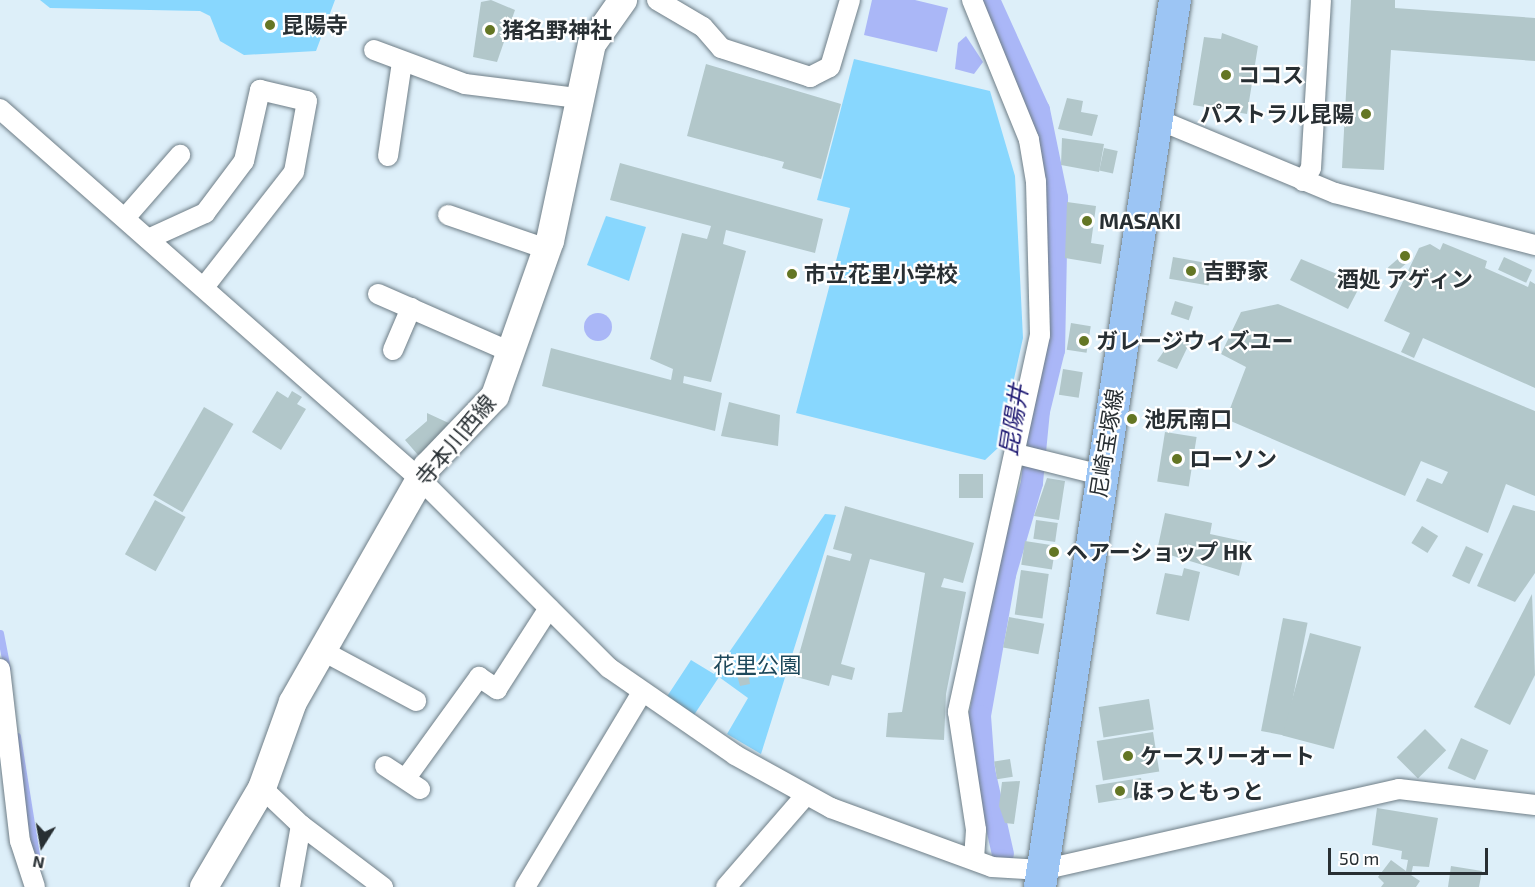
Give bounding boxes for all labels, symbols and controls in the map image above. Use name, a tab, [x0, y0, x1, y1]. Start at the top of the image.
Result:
place label: 昆陽寺	[282, 12, 348, 38]
place label: 猪名野神社	[502, 17, 612, 43]
marker: 昆陽寺	[263, 18, 277, 32]
marker: 猪名野神社	[483, 23, 497, 37]
place label: ココス	[1238, 62, 1304, 88]
marker: ココス	[1219, 68, 1233, 82]
place label: パストラル昆陽	[1200, 101, 1354, 127]
marker: パストラル昆陽	[1359, 107, 1373, 121]
place label: MASAKI	[1099, 208, 1181, 234]
marker: MASAKI	[1080, 214, 1094, 228]
marker: 酒処 アゲィン	[1398, 249, 1412, 263]
place label: 吉野家	[1203, 258, 1269, 284]
place label: 市立花里小学校	[804, 261, 958, 287]
marker: 吉野家	[1184, 264, 1198, 278]
place label: 酒処 アゲィン	[1337, 266, 1473, 292]
marker: 市立花里小学校	[785, 267, 799, 281]
place label: ガレージウィズユー	[1096, 328, 1294, 354]
marker: ガレージウィズユー	[1077, 334, 1091, 348]
water label: 昆陽井	[993, 382, 1033, 458]
street label: 尼崎宝塚線	[1084, 387, 1128, 499]
street label: 寺本川西線	[410, 389, 500, 491]
place label: 池尻南口	[1144, 406, 1232, 432]
marker: 池尻南口	[1125, 412, 1139, 426]
place label: ローソン	[1189, 446, 1277, 472]
marker: ローソン	[1170, 452, 1184, 466]
place label: ヘアーショップ HK	[1066, 539, 1253, 565]
marker: ヘアーショップ HK	[1047, 545, 1061, 559]
park label: 花里公園	[713, 652, 801, 678]
place label: ケースリーオート	[1140, 743, 1316, 769]
marker: ケースリーオート	[1121, 749, 1135, 763]
place label: ほっともっと	[1132, 778, 1264, 804]
marker: ほっともっと	[1113, 784, 1127, 798]
north arrow	[12, 815, 72, 875]
scale bar	[1331, 836, 1492, 874]
text: 50 m	[1339, 847, 1379, 869]
text: N	[31, 853, 46, 874]

